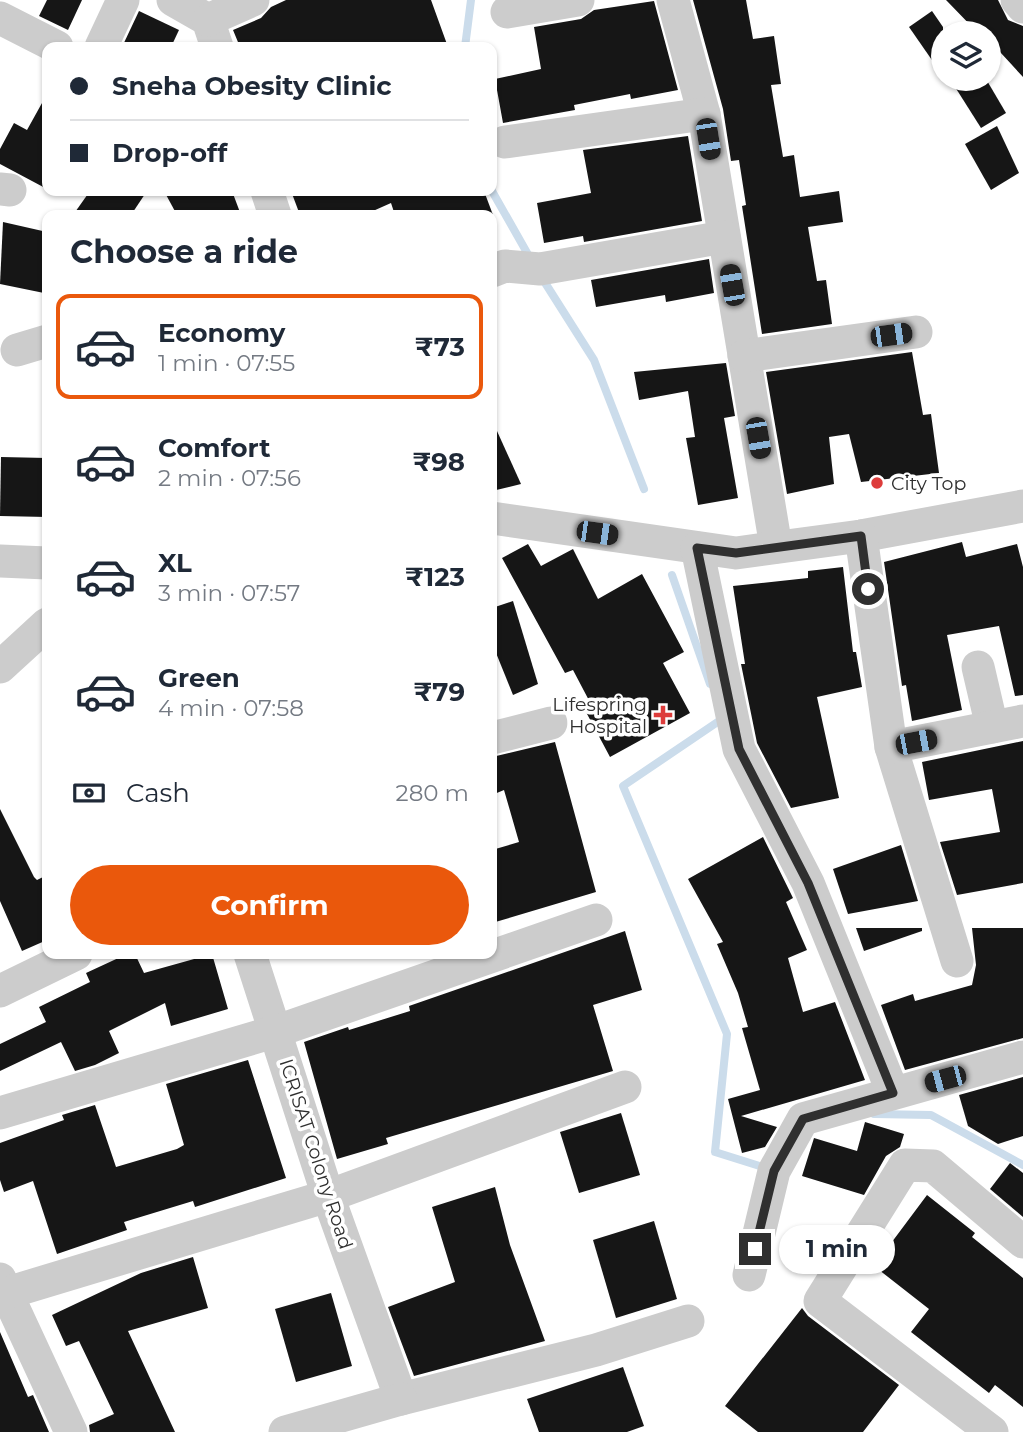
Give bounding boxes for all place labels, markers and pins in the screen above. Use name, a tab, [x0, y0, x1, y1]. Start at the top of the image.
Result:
place label: City Top	[891, 472, 967, 495]
marker: City Top	[869, 475, 885, 491]
place label: Lifespring Hospital	[552, 693, 647, 738]
marker: Lifespring Hospital	[653, 705, 673, 725]

